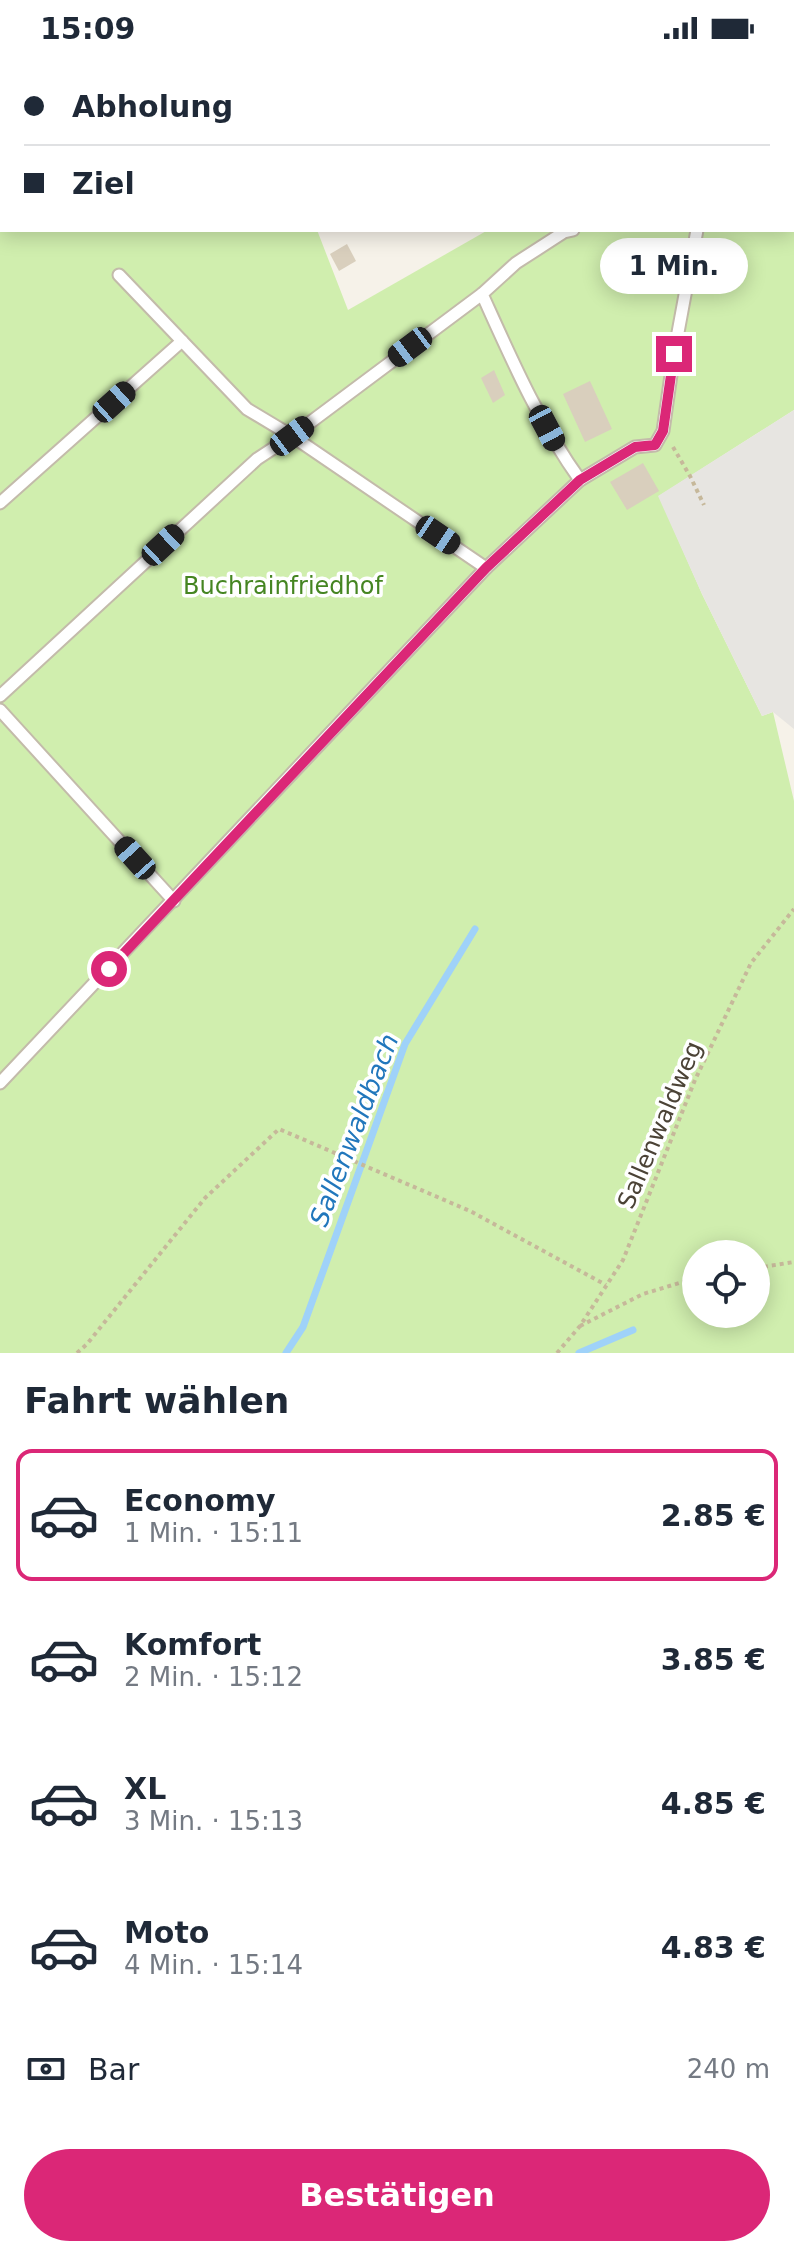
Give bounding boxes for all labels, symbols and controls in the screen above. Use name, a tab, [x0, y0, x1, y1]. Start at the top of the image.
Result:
text: 15:09	[40, 11, 136, 46]
text: Abholung	[72, 89, 233, 124]
text: Ziel	[72, 166, 135, 201]
callout: 1 Min.	[600, 238, 748, 294]
text: 1 Min.	[629, 251, 719, 281]
car	[384, 323, 436, 371]
route end	[656, 336, 692, 372]
car	[88, 377, 140, 427]
car	[525, 401, 569, 455]
car	[266, 412, 318, 460]
car	[411, 512, 465, 558]
car	[137, 520, 189, 570]
park label: Buchrainfriedhof	[183, 572, 383, 600]
car	[110, 832, 160, 884]
route start	[91, 951, 127, 987]
water label: Sallenwaldbach	[304, 1030, 404, 1230]
street label: Sallenwaldweg	[612, 1037, 708, 1213]
map controls	[682, 1240, 770, 1328]
button: locate	[682, 1240, 770, 1328]
text: Fahrt wählen	[24, 1380, 289, 1421]
icon: car	[28, 1479, 100, 1551]
text: Economy	[124, 1483, 276, 1518]
text: 2.85 €	[661, 1498, 766, 1533]
text: 1 Min. · 15:11	[124, 1518, 303, 1548]
icon: car	[28, 1623, 100, 1695]
text: Komfort	[124, 1627, 261, 1662]
text: 3.85 €	[661, 1642, 766, 1677]
text: 2 Min. · 15:12	[124, 1662, 303, 1692]
icon: car	[28, 1767, 100, 1839]
text: XL	[124, 1771, 166, 1806]
text: 4.85 €	[661, 1786, 766, 1821]
text: 3 Min. · 15:13	[124, 1806, 303, 1836]
icon: car	[28, 1911, 100, 1983]
text: Moto	[124, 1915, 209, 1950]
text: 4.83 €	[661, 1930, 766, 1965]
text: 4 Min. · 15:14	[124, 1950, 303, 1980]
icon: cash	[24, 2047, 68, 2091]
text: Bar	[88, 2052, 139, 2087]
text: 240 m	[687, 2054, 770, 2084]
button: Bestätigen	[24, 2149, 770, 2241]

